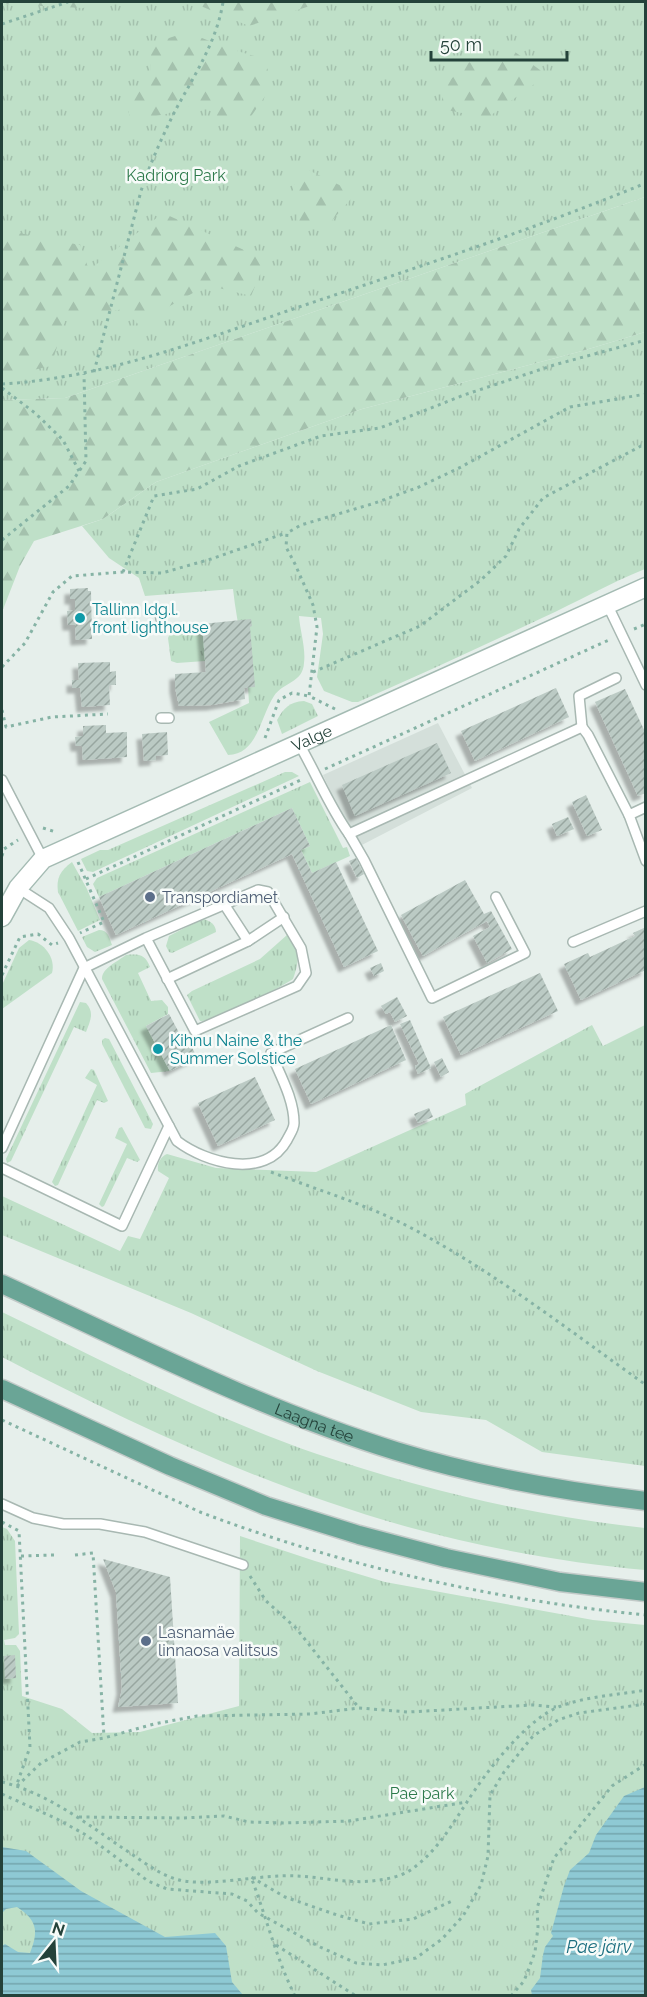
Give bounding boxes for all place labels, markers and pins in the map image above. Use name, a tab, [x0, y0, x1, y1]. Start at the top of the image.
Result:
place label: Tallinn ldg.l. front lighthouse	[92, 600, 209, 637]
marker: Tallinn ldg.l. front lighthouse	[73, 611, 87, 625]
place label: Transpordiamet	[162, 888, 279, 907]
marker: Transpordiamet	[143, 890, 157, 904]
place label: Kihnu Naine & the Summer Solstice	[170, 1031, 302, 1068]
marker: Kihnu Naine & the Summer Solstice	[151, 1042, 165, 1056]
place label: Lasnamäe linnaosa valitsus	[158, 1623, 278, 1660]
marker: Lasnamäe linnaosa valitsus	[139, 1634, 153, 1648]

